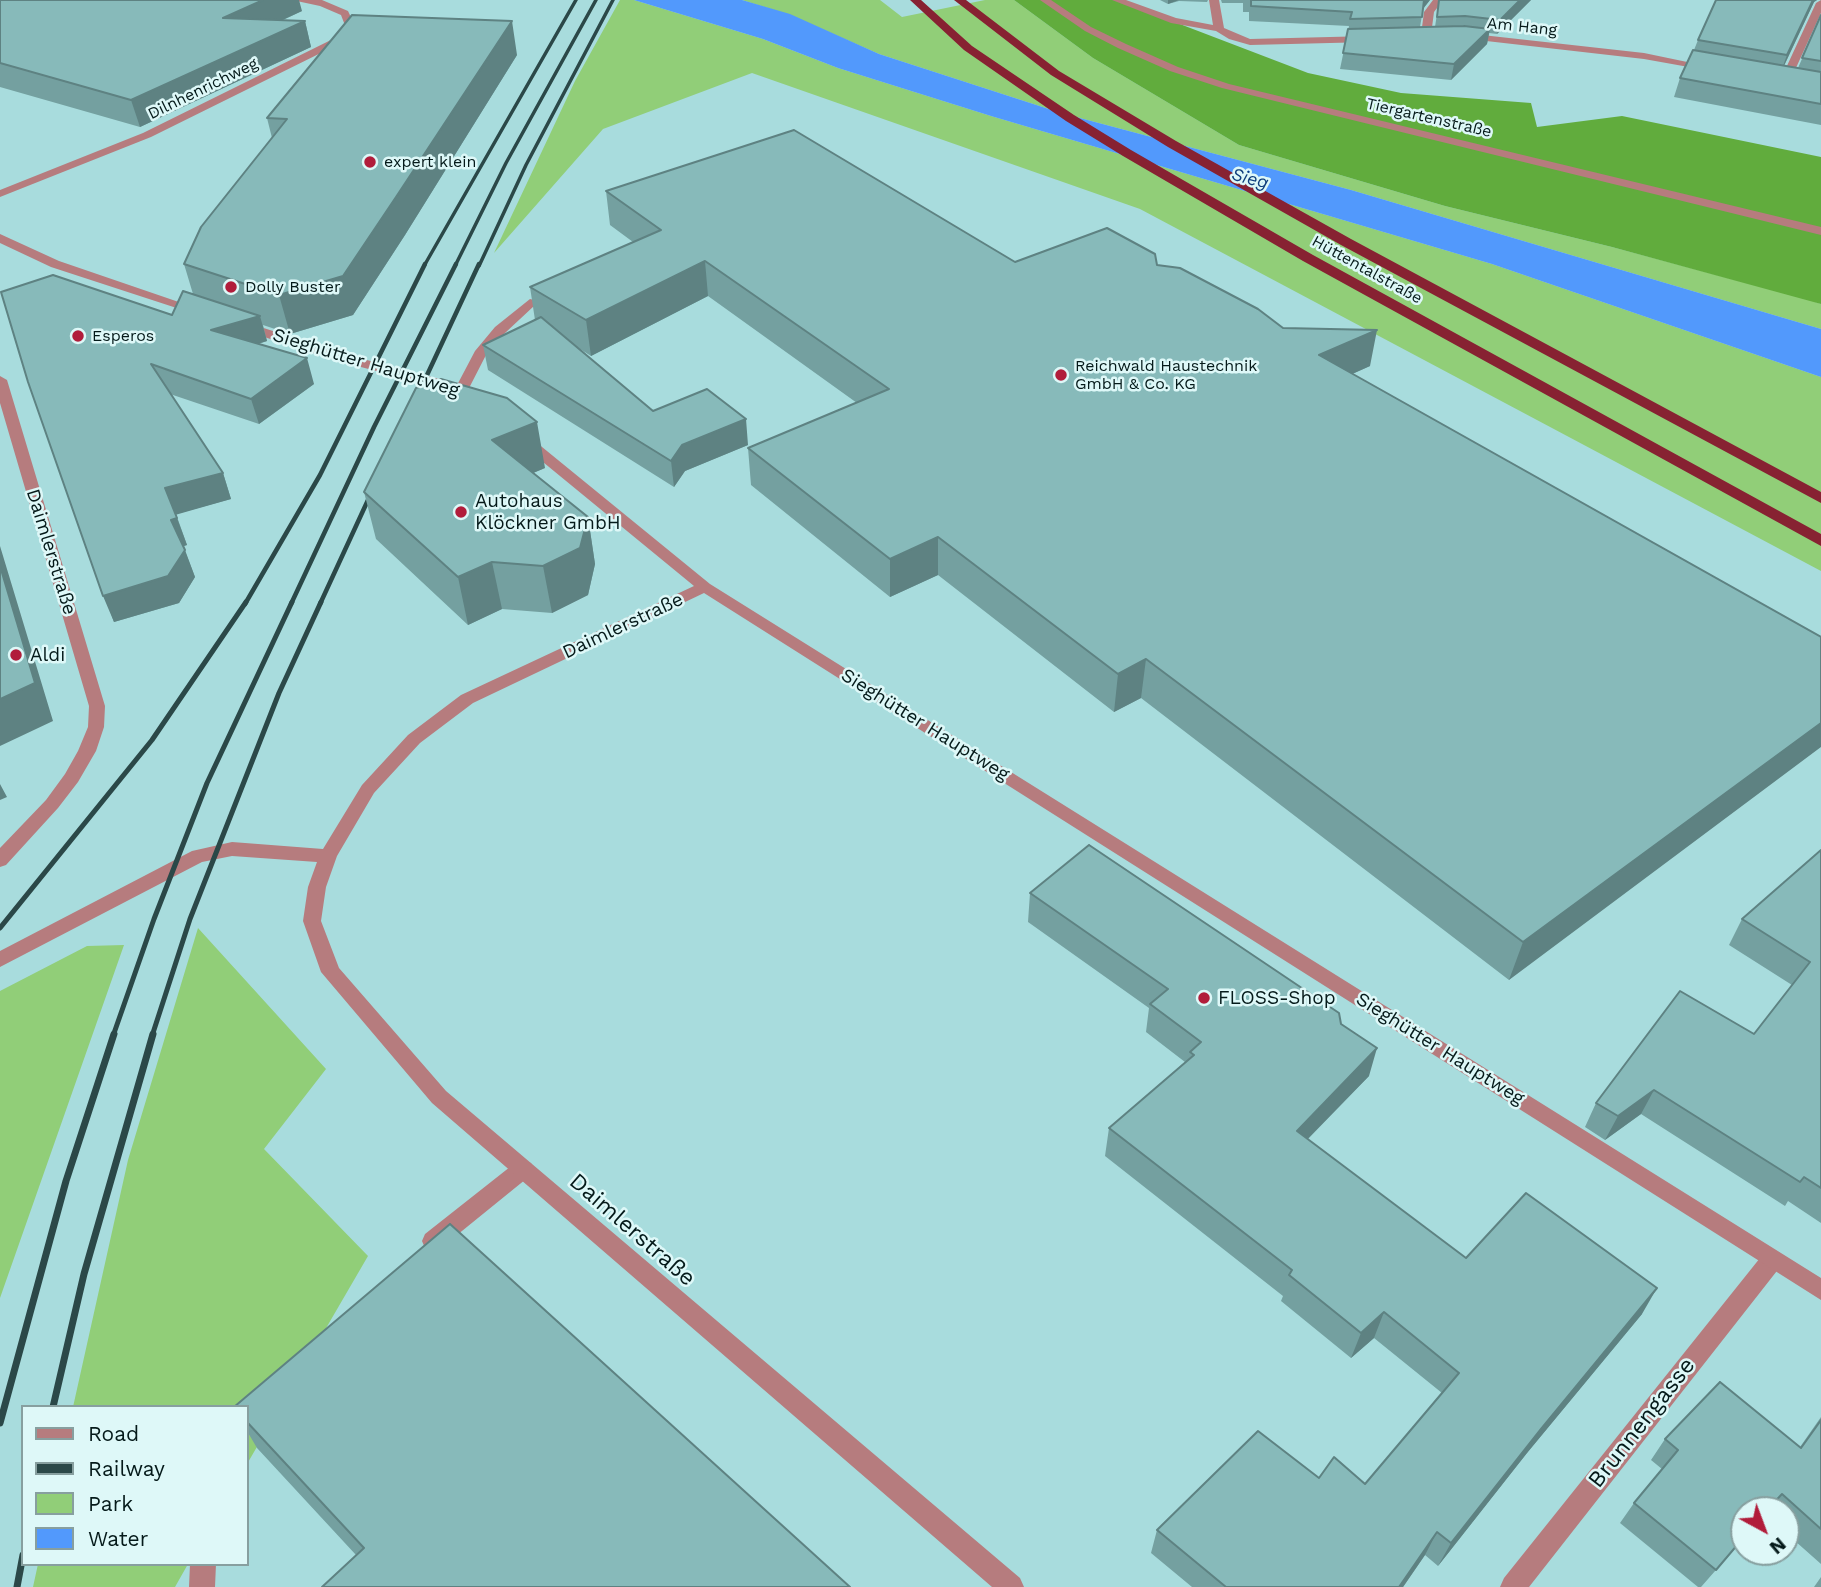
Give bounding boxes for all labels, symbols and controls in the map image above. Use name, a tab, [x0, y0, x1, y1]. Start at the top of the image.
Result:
street label: Am Hang	[1486, 14, 1558, 40]
street label: Dilnhenrichweg	[145, 54, 261, 124]
street label: Tiergartenstraße	[1364, 94, 1494, 142]
place label: expert klein	[384, 152, 476, 172]
marker: expert klein	[362, 154, 378, 170]
water label: Sieg	[1229, 164, 1271, 194]
street label: Hüttentalstraße	[1308, 232, 1426, 308]
place label: Dolly Buster	[245, 277, 340, 297]
marker: Dolly Buster	[223, 279, 239, 295]
street label: Sieghütter Hauptweg	[270, 324, 462, 402]
place label: Esperos	[92, 326, 154, 346]
marker: Esperos	[70, 328, 86, 344]
place label: Reichwald Haustechnik GmbH & Co. KG	[1075, 356, 1257, 394]
marker: Reichwald Haustechnik GmbH & Co. KG	[1053, 367, 1069, 383]
street label: Daimlerstraße	[21, 486, 81, 618]
place label: Autohaus Klöckner GmbH	[475, 490, 621, 534]
marker: Autohaus Klöckner GmbH	[453, 504, 469, 520]
street label: Daimlerstraße	[559, 588, 687, 664]
place label: Aldi	[30, 644, 65, 666]
marker: Aldi	[8, 647, 24, 663]
street label: Sieghütter Hauptweg	[837, 664, 1013, 786]
place label: FLOSS-Shop	[1218, 987, 1336, 1009]
street label: Sieghütter Hauptweg	[1352, 988, 1528, 1110]
marker: FLOSS-Shop	[1196, 990, 1212, 1006]
street label: Daimlerstraße	[563, 1168, 701, 1292]
street label: Brunnengasse	[1583, 1353, 1701, 1493]
legend	[21, 1405, 248, 1566]
text: Road	[88, 1421, 139, 1446]
text: Railway	[88, 1456, 165, 1481]
text: Park	[88, 1491, 133, 1516]
north arrow	[1730, 1496, 1800, 1566]
text: Water	[88, 1526, 148, 1551]
text: N	[1765, 1532, 1791, 1559]

